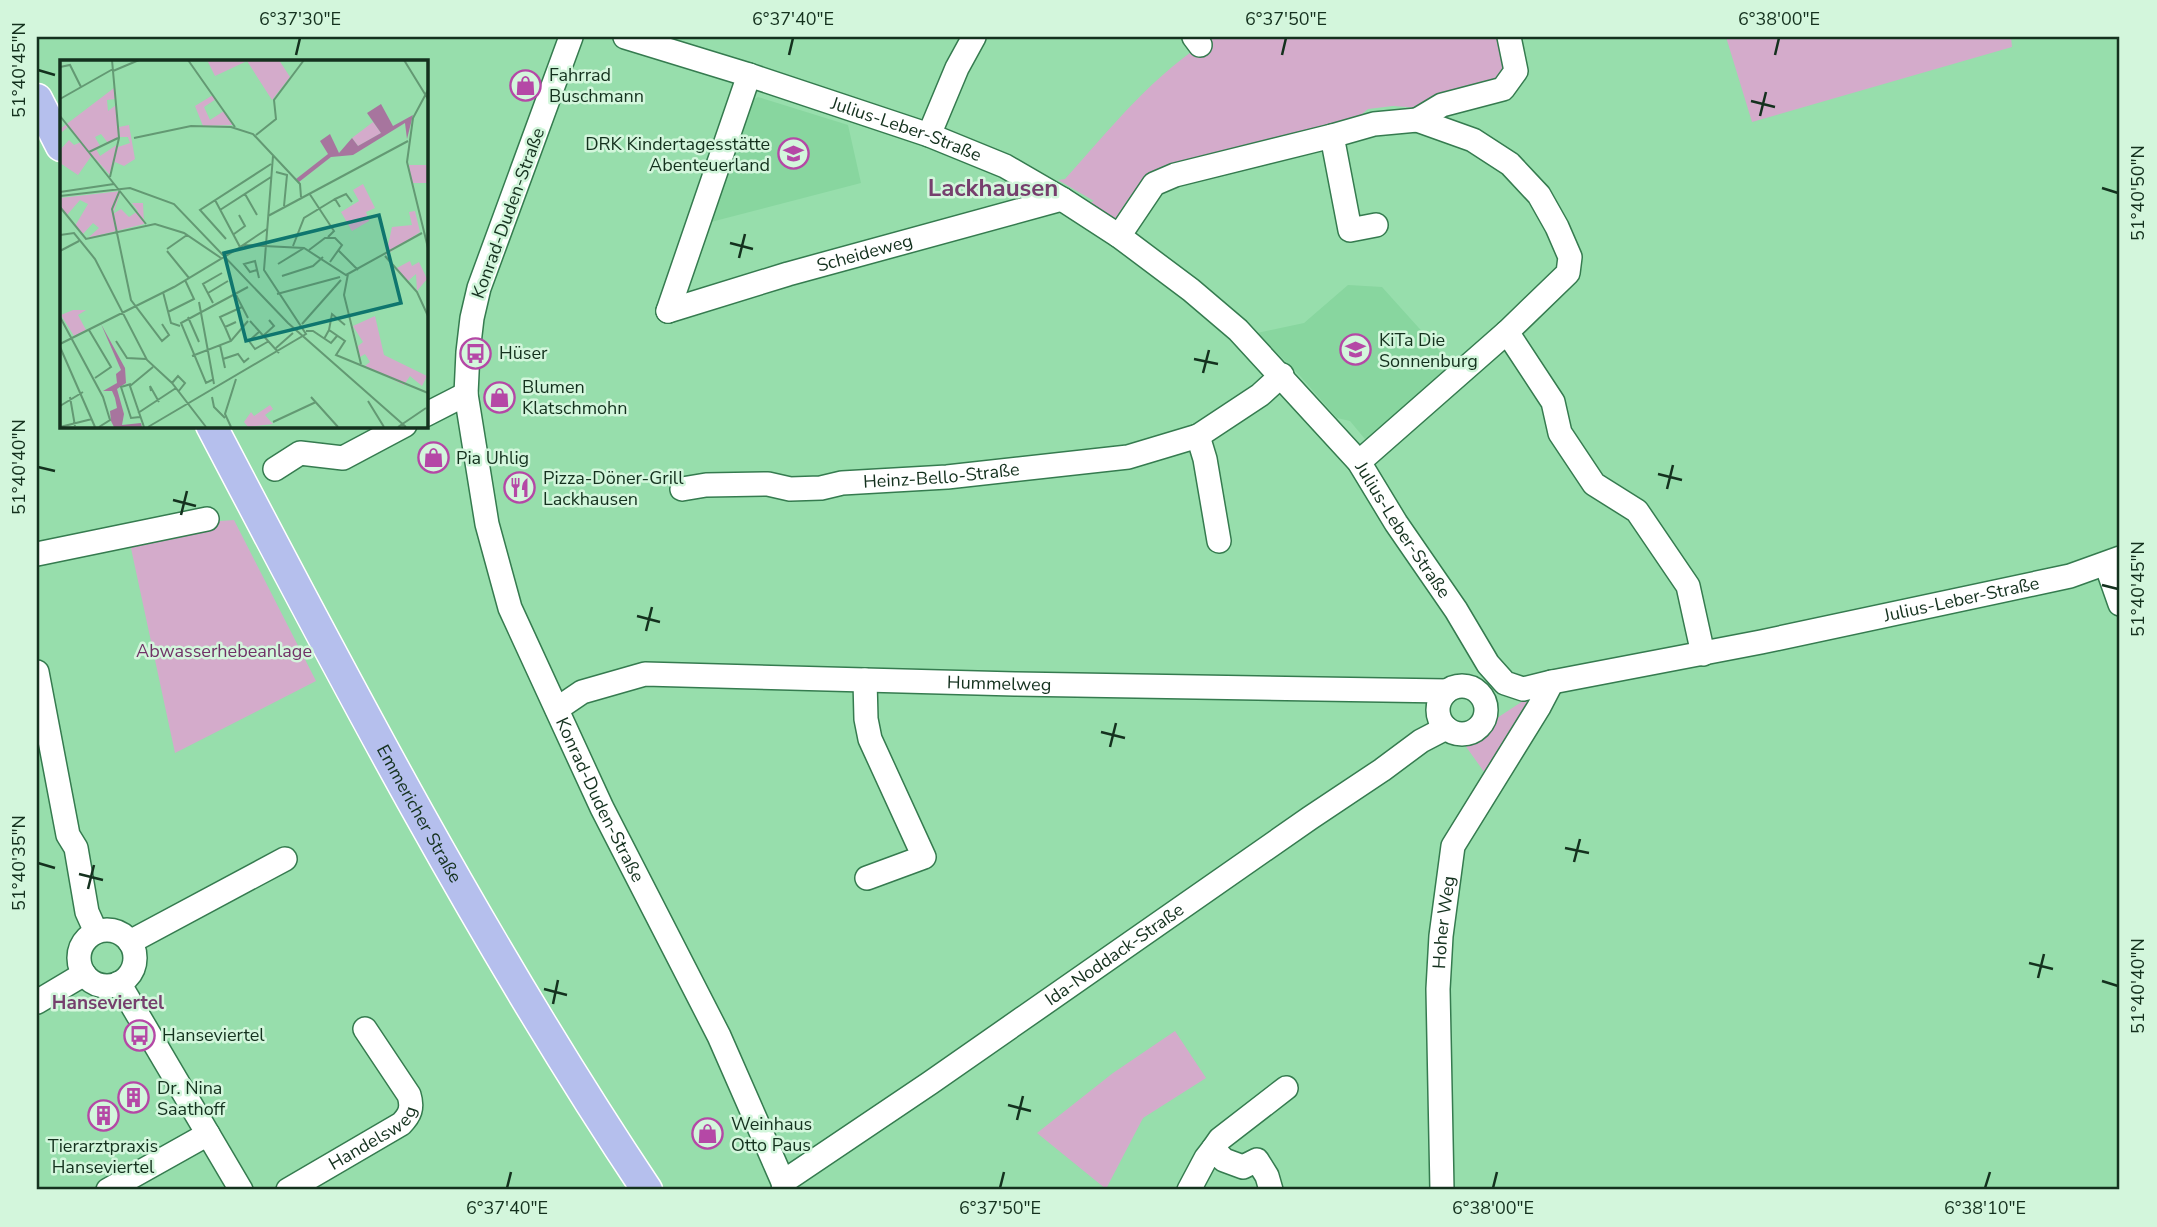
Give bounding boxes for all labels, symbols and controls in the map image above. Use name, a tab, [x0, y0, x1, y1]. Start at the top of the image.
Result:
text: 6°37'30"E	[259, 7, 341, 31]
text: 6°37'40"E	[752, 7, 834, 31]
text: 6°37'50"E	[1245, 7, 1327, 31]
text: 6°38'00"E	[1738, 7, 1820, 31]
text: 51°40'45"N	[7, 22, 31, 118]
inset map	[60, 60, 427, 427]
place label: Fahrrad Buschmann	[549, 63, 644, 108]
shop icon: Fahrrad Buschmann	[509, 68, 543, 102]
street label: Julius-Leber-Straße	[827, 91, 985, 167]
street label: Konrad-Duden-Straße	[466, 124, 550, 302]
place label: DRK Kindertagesstätte Abenteuerland	[585, 132, 770, 177]
school or university icon: DRK Kindertagesstätte Abenteuerland	[776, 137, 810, 171]
text: 51°40'50"N	[2126, 145, 2150, 241]
district label: Lackhausen	[928, 172, 1058, 204]
street label: Scheideweg	[814, 228, 915, 278]
place label: KiTa Die Sonnenburg	[1379, 328, 1478, 373]
school or university icon: KiTa Die Sonnenburg	[1339, 333, 1373, 367]
bus stop icon: Hüser	[459, 336, 493, 370]
place label: Hüser	[499, 341, 548, 365]
place label: Blumen Klatschmohn	[522, 375, 628, 420]
shop icon: Blumen Klatschmohn	[482, 380, 516, 414]
text: 51°40'40"N	[7, 419, 31, 515]
shop icon: Pia Uhlig	[416, 441, 450, 475]
place label: Pia Uhlig	[456, 446, 529, 470]
street label: Julius-Leber-Straße	[1349, 456, 1456, 603]
street label: Heinz-Bello-Straße	[862, 457, 1021, 494]
place label: Pizza-Döner-Grill Lackhausen	[543, 466, 684, 511]
restaurant icon: Pizza-Döner-Grill Lackhausen	[503, 471, 537, 505]
text: 51°40'45"N	[2126, 541, 2150, 637]
street label: Julius-Leber-Straße	[1880, 571, 2041, 628]
park label: Abwasserhebeanlage	[136, 639, 312, 663]
street label: Hummelweg	[947, 670, 1052, 697]
street label: Konrad-Duden-Straße	[550, 713, 650, 886]
street label: Emmericher Straße	[371, 740, 468, 887]
text: 51°40'35"N	[7, 815, 31, 911]
street label: Hoher Weg	[1427, 874, 1461, 970]
street label: Ida-Noddack-Straße	[1040, 898, 1189, 1011]
text: 51°40'40"N	[2126, 938, 2150, 1034]
district label: Hanseviertel	[52, 990, 164, 1016]
bus stop icon: Hanseviertel	[122, 1018, 156, 1052]
place label: Hanseviertel	[162, 1023, 265, 1047]
place label: Dr. Nina Saathoff	[157, 1076, 226, 1121]
building icon: Dr. Nina Saathoff	[117, 1081, 151, 1115]
building icon: Tierarztpraxis Hanseviertel	[86, 1099, 120, 1133]
street label: Handelsweg	[324, 1103, 423, 1176]
place label: Weinhaus Otto Paus	[731, 1112, 812, 1157]
shop icon: Weinhaus Otto Paus	[691, 1117, 725, 1151]
place label: Tierarztpraxis Hanseviertel	[48, 1134, 158, 1179]
text: 6°37'40"E	[466, 1196, 548, 1220]
text: 6°37'50"E	[959, 1196, 1041, 1220]
text: 6°38'00"E	[1452, 1196, 1534, 1220]
text: 6°38'10"E	[1944, 1196, 2026, 1220]

